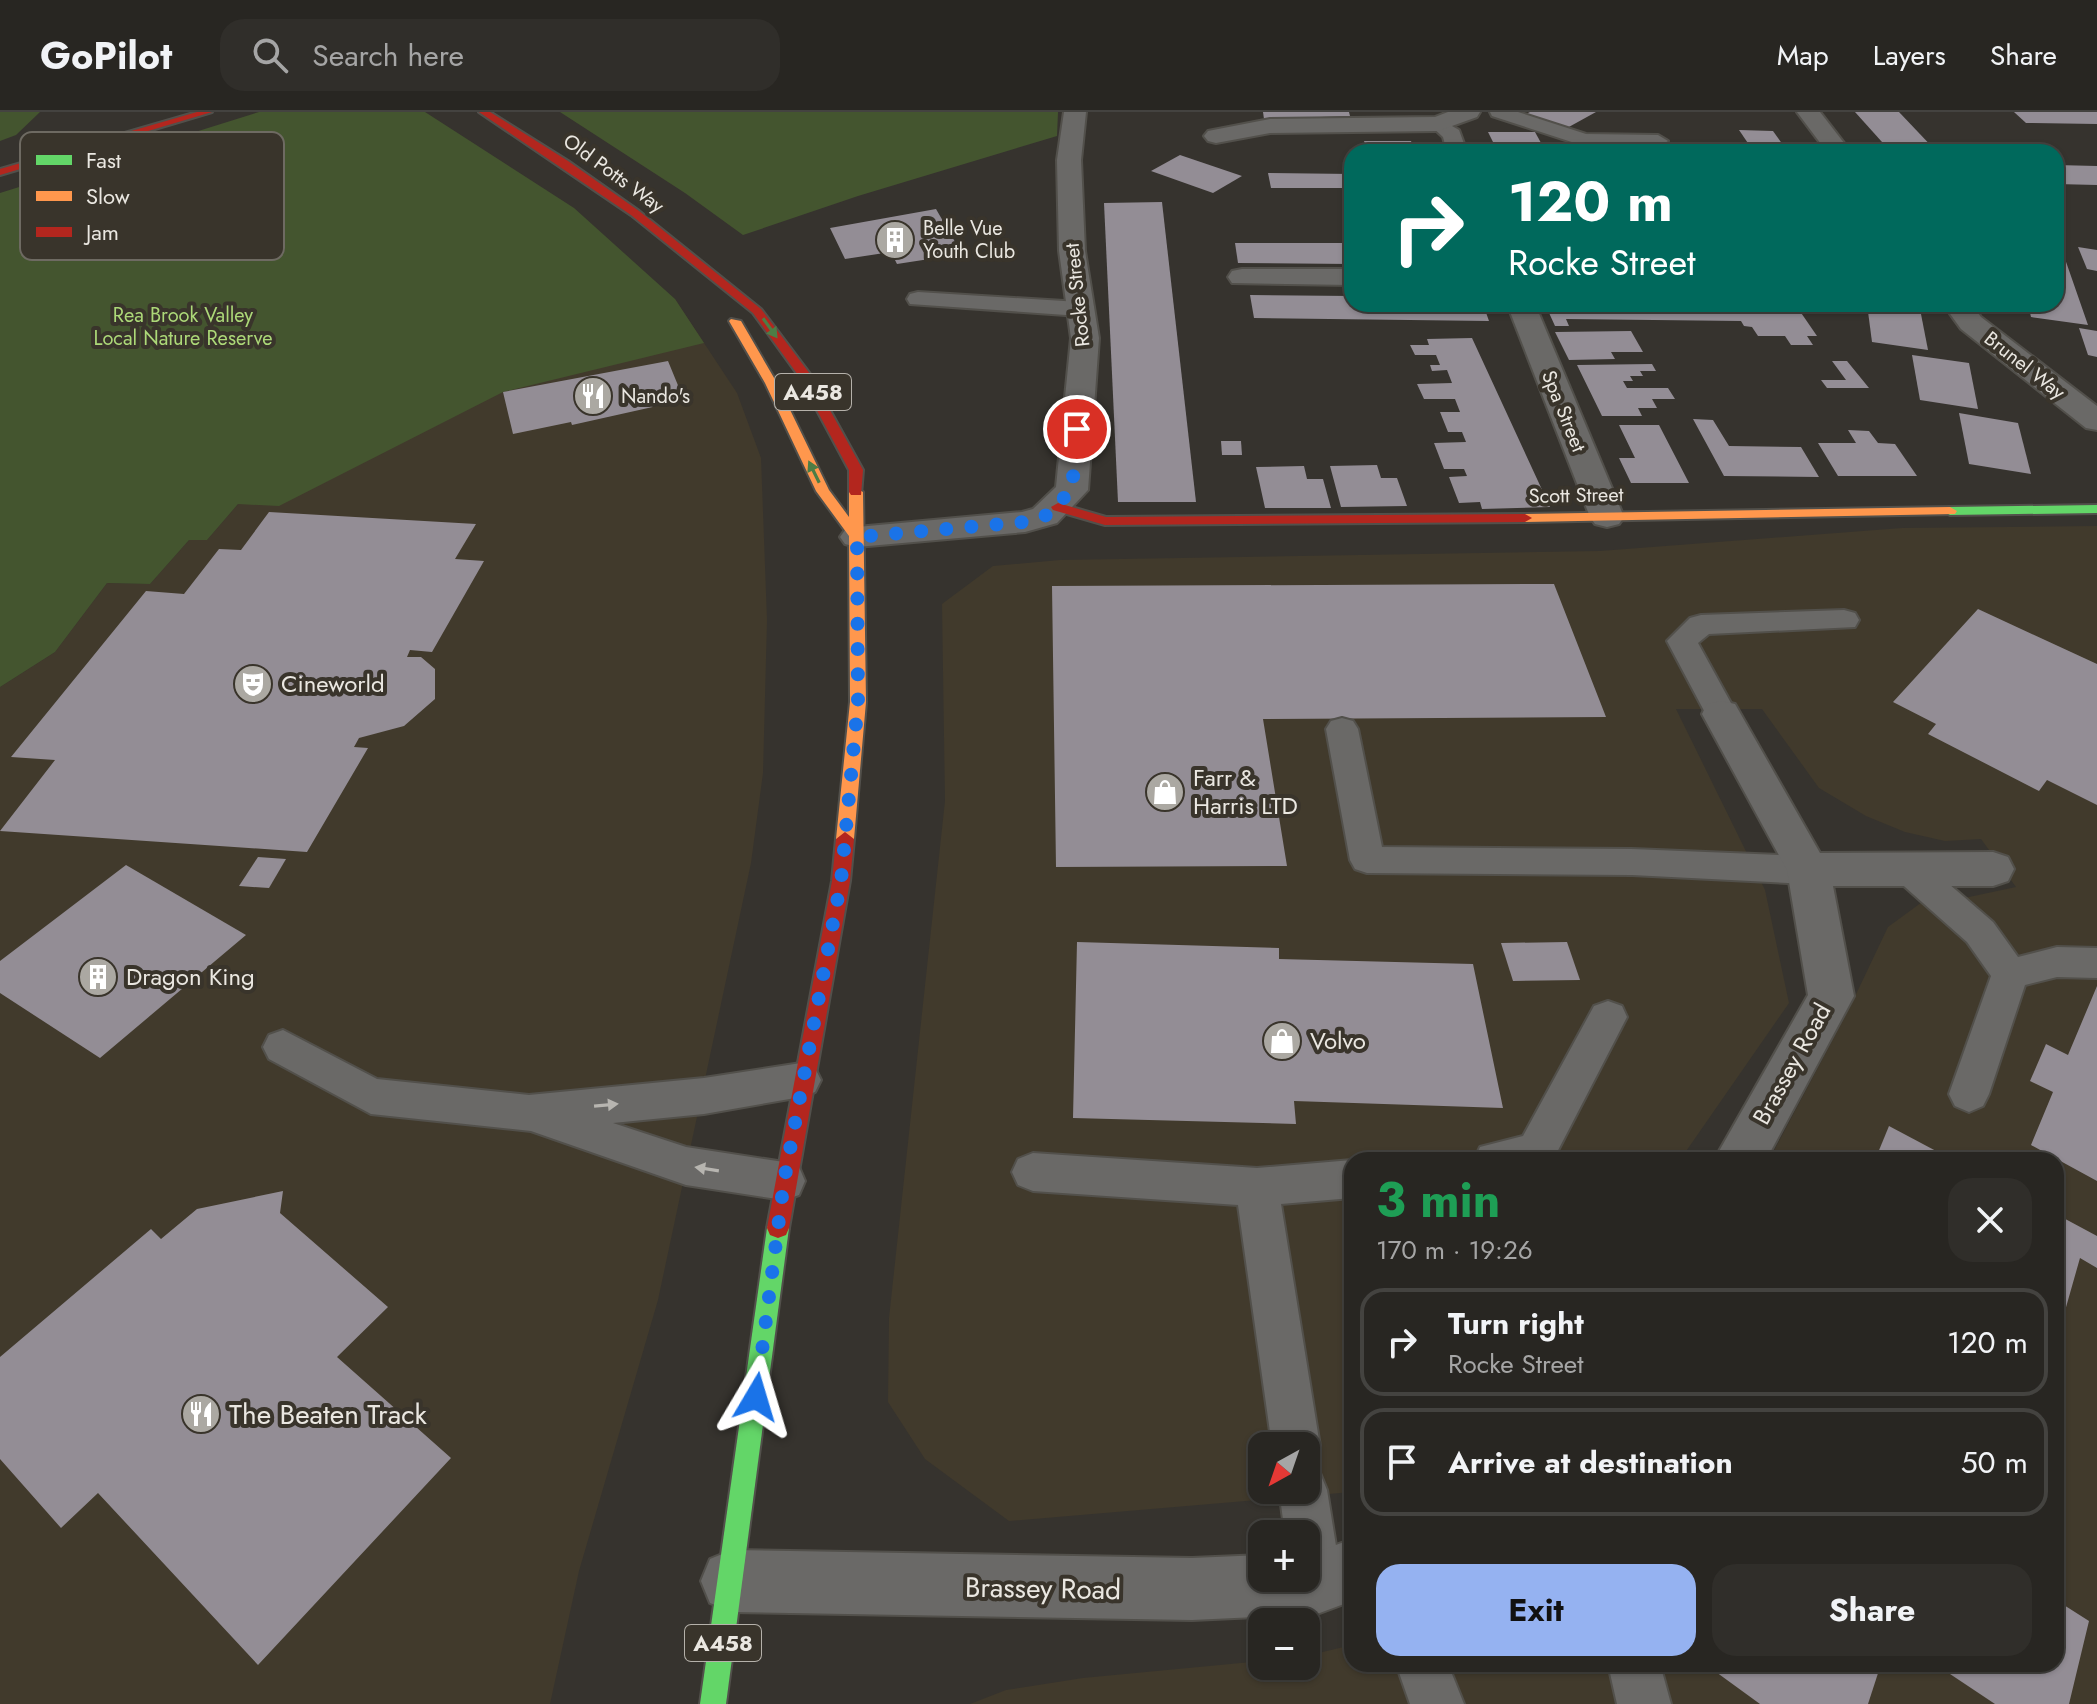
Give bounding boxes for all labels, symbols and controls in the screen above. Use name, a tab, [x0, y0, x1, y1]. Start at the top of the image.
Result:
search box	[220, 19, 780, 91]
text: GoPilot	[40, 28, 172, 83]
icon: search	[248, 33, 292, 77]
text: Search here	[312, 34, 464, 77]
text: Map	[1777, 35, 1829, 76]
text: Layers	[1873, 35, 1946, 76]
text: Share	[1990, 35, 2057, 76]
street label: Old Potts Way	[557, 127, 670, 220]
legend	[20, 132, 284, 260]
text: Fast	[86, 144, 122, 176]
text: 120 m	[1508, 161, 1673, 242]
icon: right	[1376, 176, 1480, 280]
text: Slow	[86, 180, 130, 212]
place label: Belle Vue Youth Club	[923, 214, 1015, 266]
text: Jam	[83, 216, 119, 248]
building icon: Belle Vue Youth Club	[874, 219, 916, 261]
text: Rocke Street	[1508, 236, 1696, 288]
street label: Rocke Street	[1058, 241, 1097, 348]
park label: Rea Brook Valley Local Nature Reserve	[93, 301, 273, 353]
one-way arrow	[762, 318, 777, 339]
street label: Brunel Way	[1978, 324, 2072, 407]
street label: Spa Street	[1534, 366, 1593, 457]
road number: A458	[775, 374, 851, 410]
restaurant icon: Nando's	[572, 375, 614, 417]
place label: Nando's	[621, 382, 690, 411]
pin	[1043, 395, 1111, 463]
icon: arrive	[1055, 407, 1099, 451]
one-way arrow	[807, 461, 821, 484]
street label: Scott Street	[1528, 480, 1624, 511]
theatre icon: Cineworld	[232, 663, 274, 705]
place label: Cineworld	[281, 666, 385, 701]
place label: Farr & Harris LTD	[1193, 760, 1298, 823]
shop icon: Farr & Harris LTD	[1144, 771, 1186, 813]
building icon: Dragon King	[77, 956, 119, 998]
place label: Dragon King	[126, 959, 255, 994]
street label: Brassey Road	[1744, 997, 1839, 1131]
shop icon: Volvo	[1261, 1020, 1303, 1062]
place label: Volvo	[1310, 1023, 1366, 1058]
one-way arrow	[594, 1098, 619, 1111]
one-way arrow	[694, 1162, 719, 1175]
text: 3 min	[1376, 1166, 1500, 1235]
button: close	[1948, 1178, 2032, 1262]
text: 170 m · 19:26	[1376, 1231, 1533, 1269]
text: Turn right	[1448, 1302, 1584, 1345]
icon: right	[1380, 1320, 1424, 1364]
text: 120 m	[1947, 1321, 2028, 1364]
text: Rocke Street	[1448, 1345, 1583, 1383]
position arrow	[714, 1355, 798, 1439]
restaurant icon: The Beaten Track	[180, 1393, 222, 1435]
place label: The Beaten Track	[229, 1394, 428, 1435]
north arrow	[1248, 1432, 1320, 1504]
map controls	[1248, 1432, 1320, 1680]
icon: arrive	[1380, 1440, 1424, 1484]
text: Arrive at destination	[1448, 1441, 1733, 1484]
text: 50 m	[1961, 1441, 2028, 1484]
button: +	[1248, 1520, 1320, 1592]
button: Exit	[1376, 1564, 1696, 1656]
button: Share	[1712, 1564, 2032, 1656]
street label: Brassey Road	[964, 1567, 1122, 1610]
button: −	[1248, 1608, 1320, 1680]
road number: A458	[685, 1625, 761, 1661]

